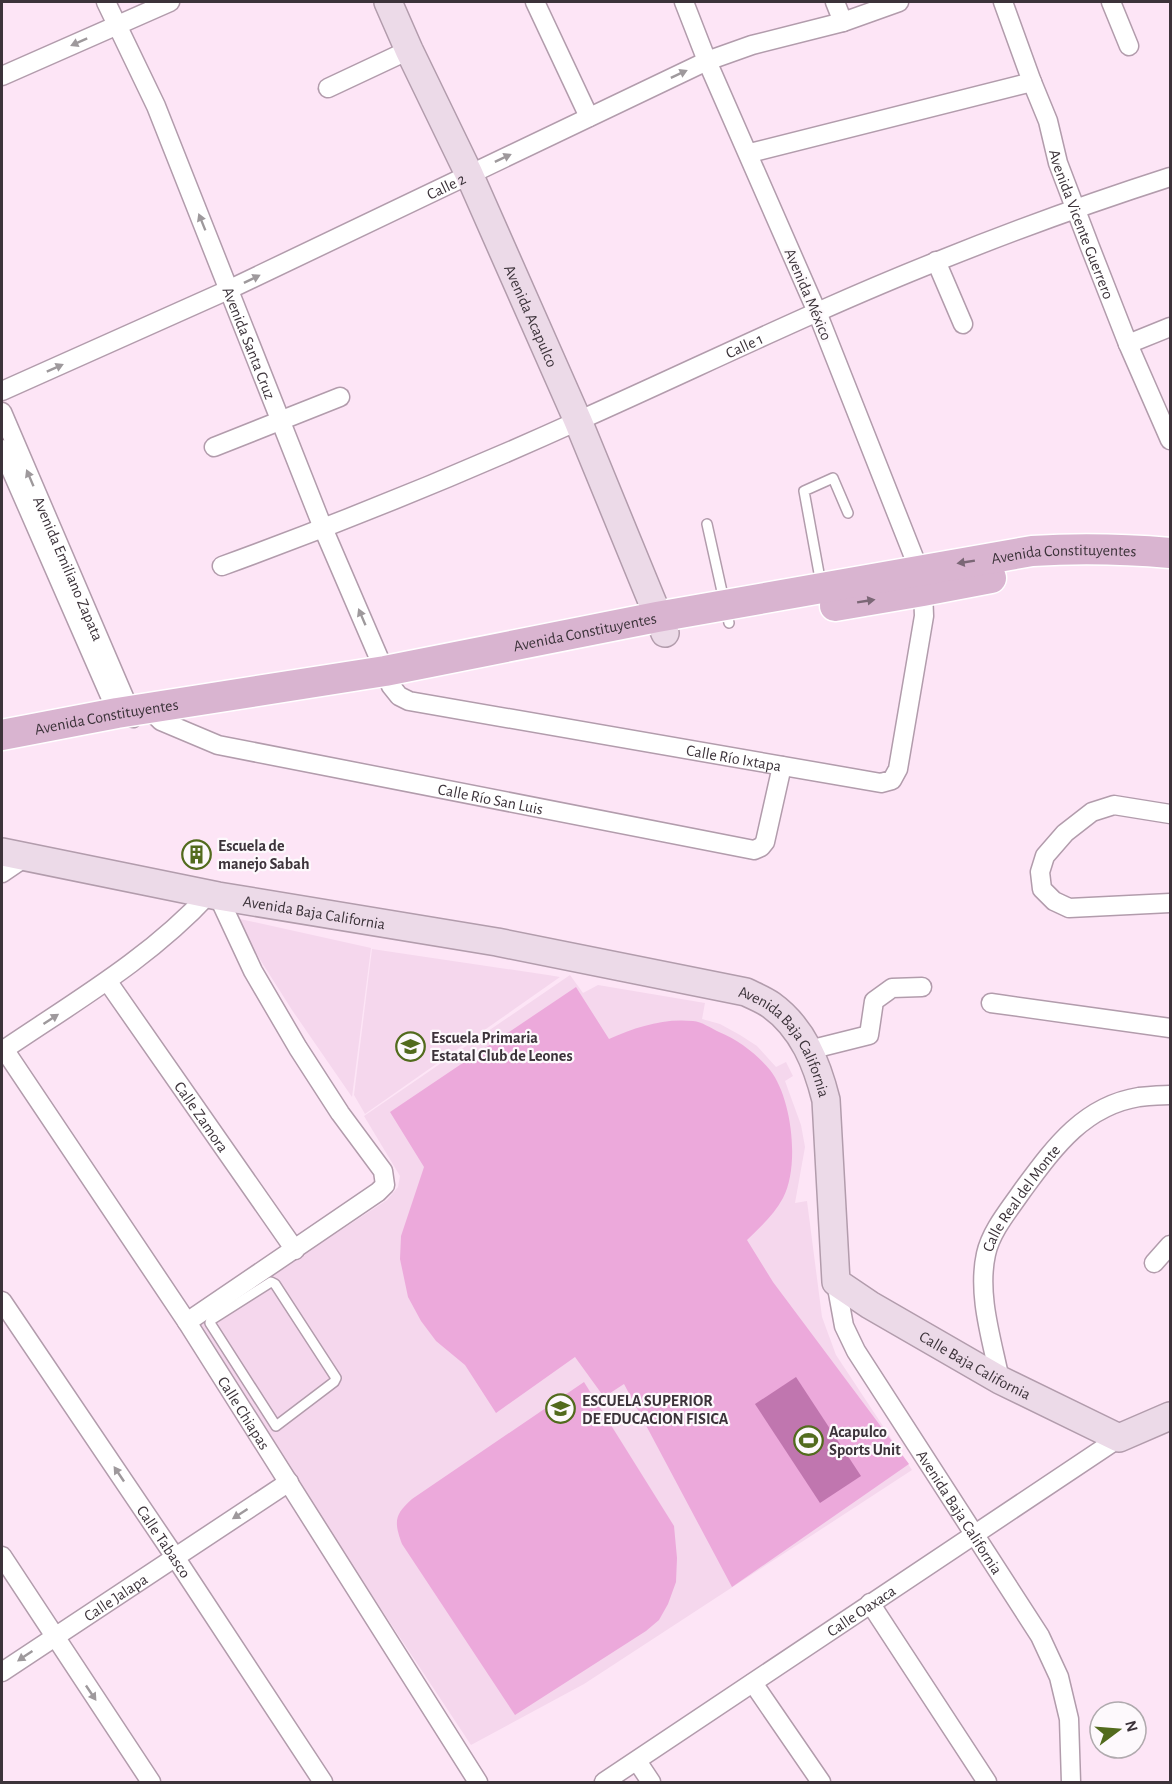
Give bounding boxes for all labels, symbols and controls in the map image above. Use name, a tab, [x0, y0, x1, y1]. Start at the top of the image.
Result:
one-way arrow	[70, 38, 87, 47]
one-way arrow	[671, 69, 689, 79]
street label: Avenida Vicente Guerrero	[1046, 148, 1117, 302]
one-way arrow	[495, 153, 512, 162]
street label: Calle 2	[424, 171, 468, 203]
one-way arrow	[196, 213, 206, 231]
street label: Avenida México	[782, 246, 835, 343]
street label: Avenida Acapulco	[501, 262, 560, 370]
one-way arrow	[243, 274, 260, 283]
street label: Avenida Santa Cruz	[219, 285, 278, 402]
street label: Calle 1	[723, 331, 766, 361]
one-way arrow	[46, 362, 64, 372]
one-way arrow	[24, 469, 34, 487]
street label: Avenida Emiliano Zapata	[30, 494, 106, 643]
street label: Avenida Constituyentes	[990, 542, 1137, 567]
one-way arrow	[957, 558, 976, 567]
one-way arrow	[857, 596, 876, 605]
one-way arrow	[356, 608, 366, 626]
street label: Avenida Constituyentes	[512, 610, 658, 654]
street label: Avenida Constituyentes	[33, 697, 180, 738]
street label: Calle Río Ixtapa	[685, 742, 783, 775]
street label: Calle Río San Luis	[436, 781, 544, 818]
building icon: Escuela de manejo Sabah	[181, 838, 213, 870]
place label: Escuela de manejo Sabah	[218, 838, 309, 873]
street label: Avenida Baja California	[242, 893, 387, 932]
street label: Avenida Baja California	[737, 984, 832, 1099]
one-way arrow	[42, 1013, 58, 1025]
school or university icon: Escuela Primaria Estatal Club de Leones	[394, 1030, 426, 1062]
place label: Escuela Primaria Estatal Club de Leones	[431, 1030, 573, 1064]
street label: Calle Zamora	[171, 1079, 231, 1155]
street label: Calle Real del Monte	[980, 1142, 1063, 1254]
street label: Calle Baja California	[917, 1328, 1033, 1403]
street label: Calle Chiapas	[215, 1374, 273, 1453]
school or university icon: ESCUELA SUPERIOR DE EDUCACION FISICA	[545, 1393, 577, 1425]
place label: ESCUELA SUPERIOR DE EDUCACION FISICA	[582, 1393, 729, 1427]
sports icon: Acapulco Sports Unit	[792, 1424, 824, 1456]
place label: Acapulco Sports Unit	[829, 1424, 901, 1458]
street label: Avenida Baja California	[913, 1448, 1005, 1577]
one-way arrow	[114, 1466, 125, 1482]
street label: Calle Tabasco	[134, 1503, 193, 1581]
one-way arrow	[232, 1508, 248, 1519]
street label: Calle Jalapa	[81, 1571, 151, 1624]
street label: Calle Oaxaca	[824, 1583, 899, 1640]
one-way arrow	[17, 1650, 33, 1662]
one-way arrow	[86, 1685, 97, 1701]
north arrow	[1088, 1700, 1148, 1760]
text: N	[1122, 1719, 1141, 1734]

